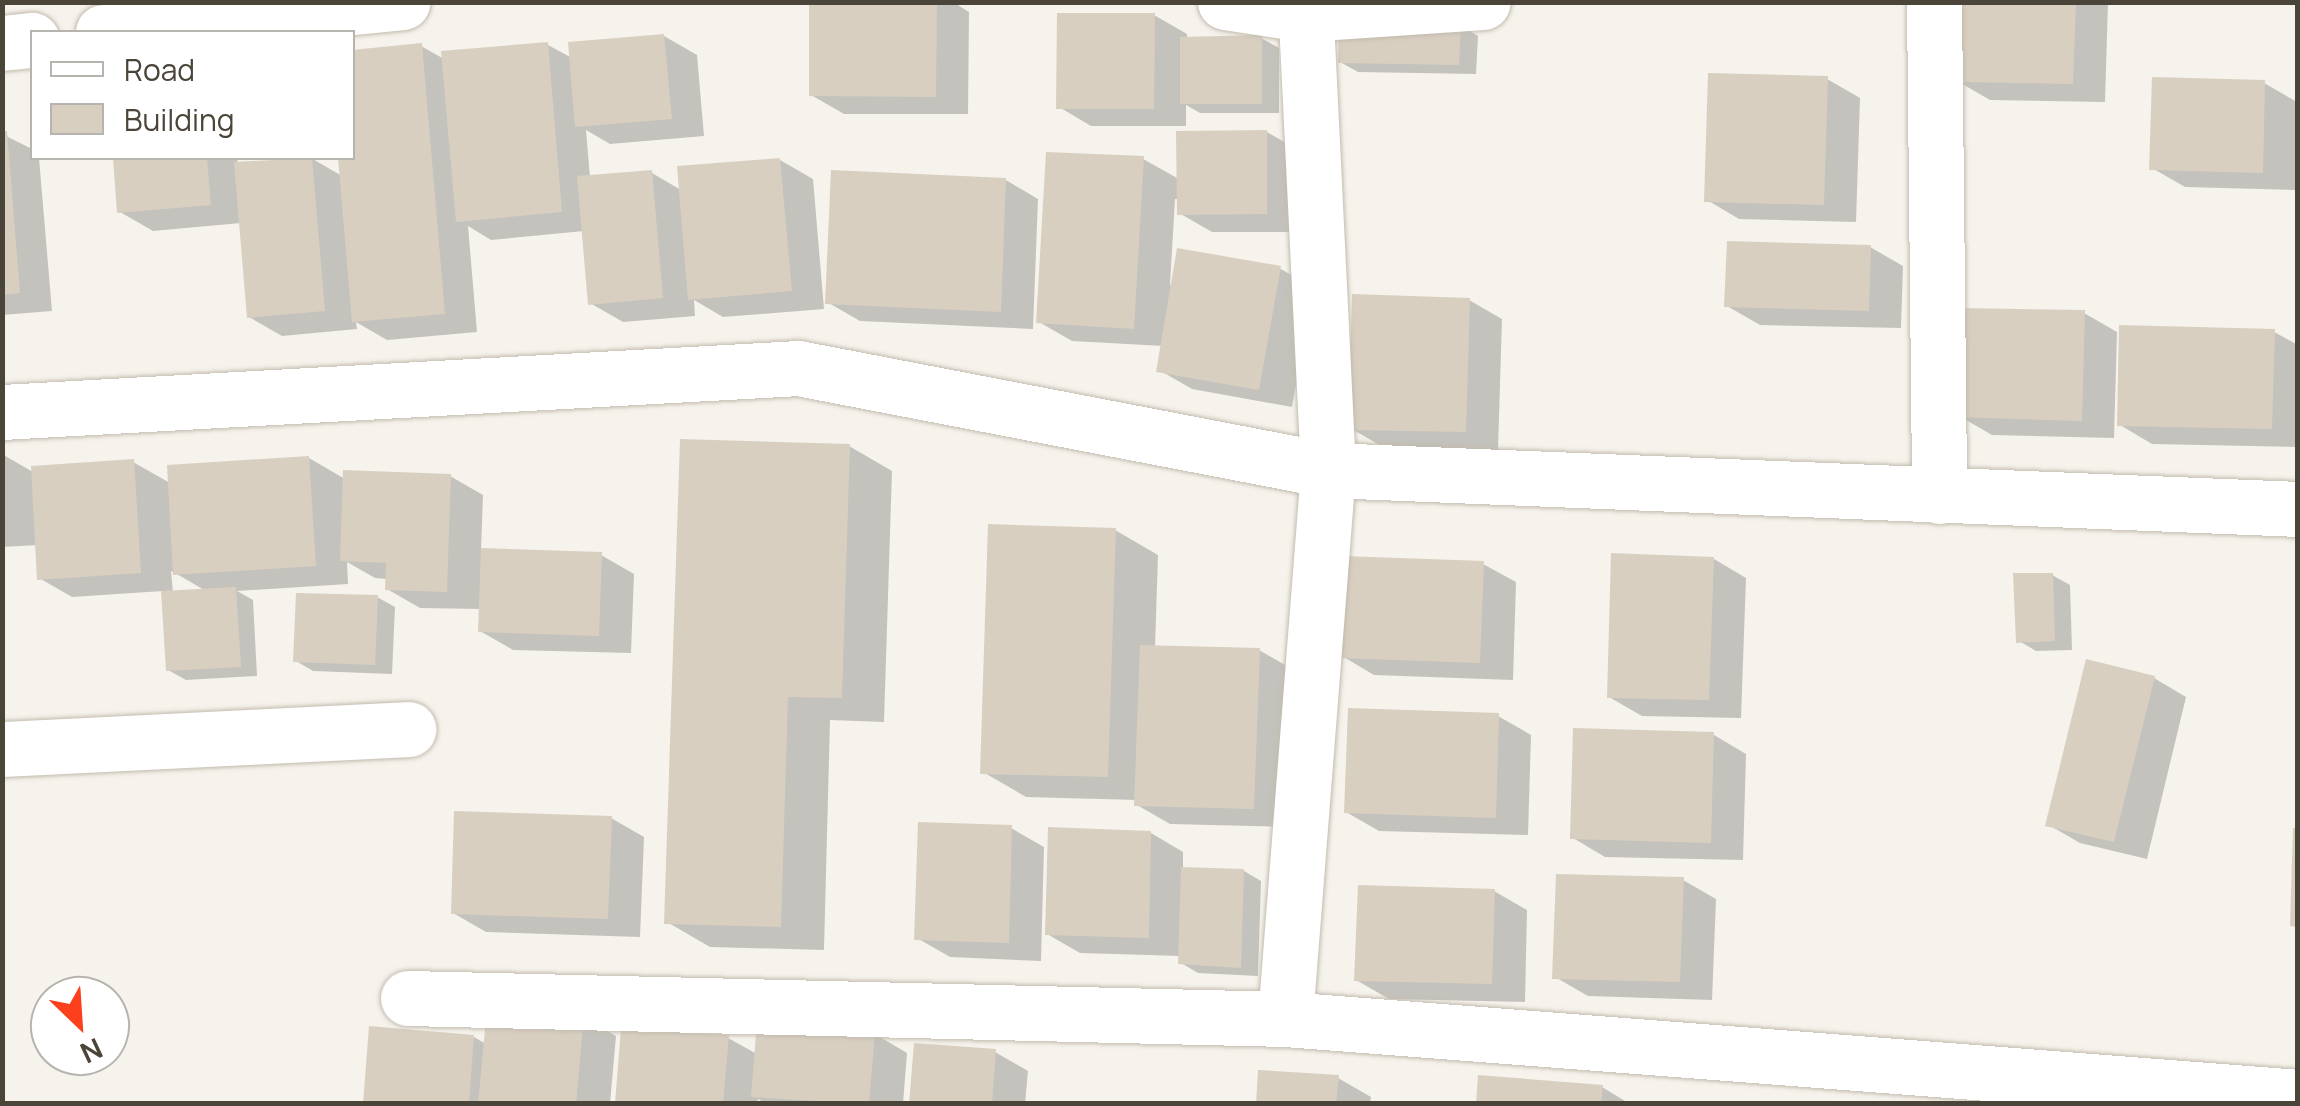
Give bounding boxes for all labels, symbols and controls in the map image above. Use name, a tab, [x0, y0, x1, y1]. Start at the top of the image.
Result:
legend	[30, 30, 355, 160]
text: Road	[124, 49, 195, 90]
text: Building	[124, 99, 235, 140]
north arrow	[30, 976, 130, 1076]
text: N	[75, 1030, 109, 1073]

